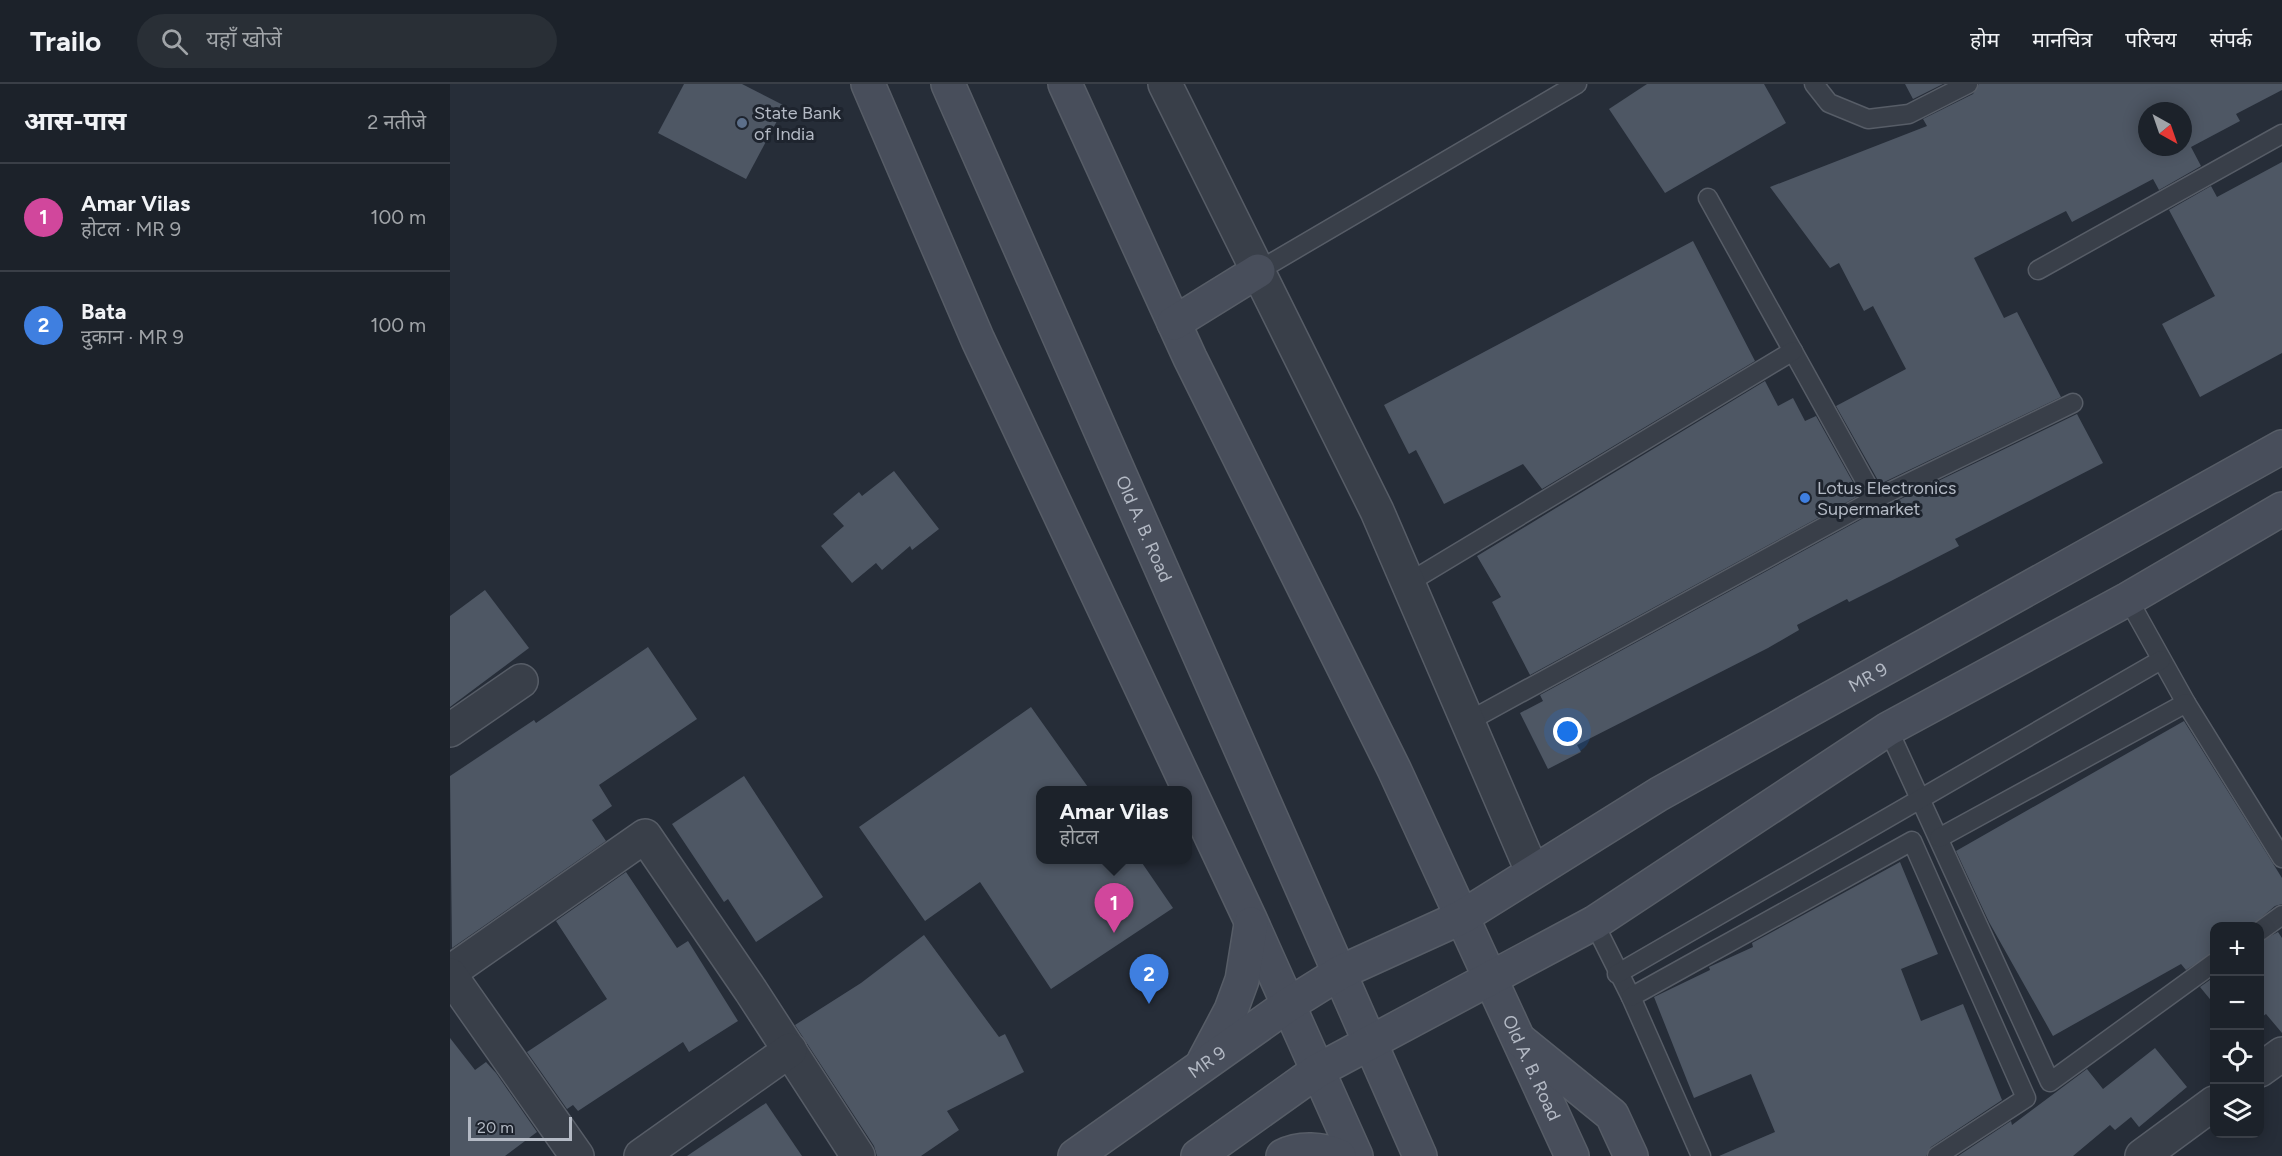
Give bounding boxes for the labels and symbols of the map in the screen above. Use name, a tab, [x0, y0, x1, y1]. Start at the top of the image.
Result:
place label: State Bank of India	[754, 102, 841, 145]
north arrow	[2138, 102, 2192, 156]
marker: State Bank of India	[735, 116, 749, 130]
street label: Old A. B. Road	[1111, 472, 1177, 585]
place label: Lotus Electronics Supermarket	[1817, 477, 1956, 520]
marker: Lotus Electronics Supermarket	[1798, 491, 1812, 505]
street label: MR 9	[1845, 658, 1891, 697]
your location	[1553, 717, 1582, 746]
pin: 1	[1094, 884, 1134, 933]
pin: 2	[1130, 954, 1168, 1004]
street label: Old A. B. Road	[1498, 1011, 1565, 1124]
street label: MR 9	[1184, 1041, 1230, 1083]
scale bar	[468, 1114, 572, 1142]

